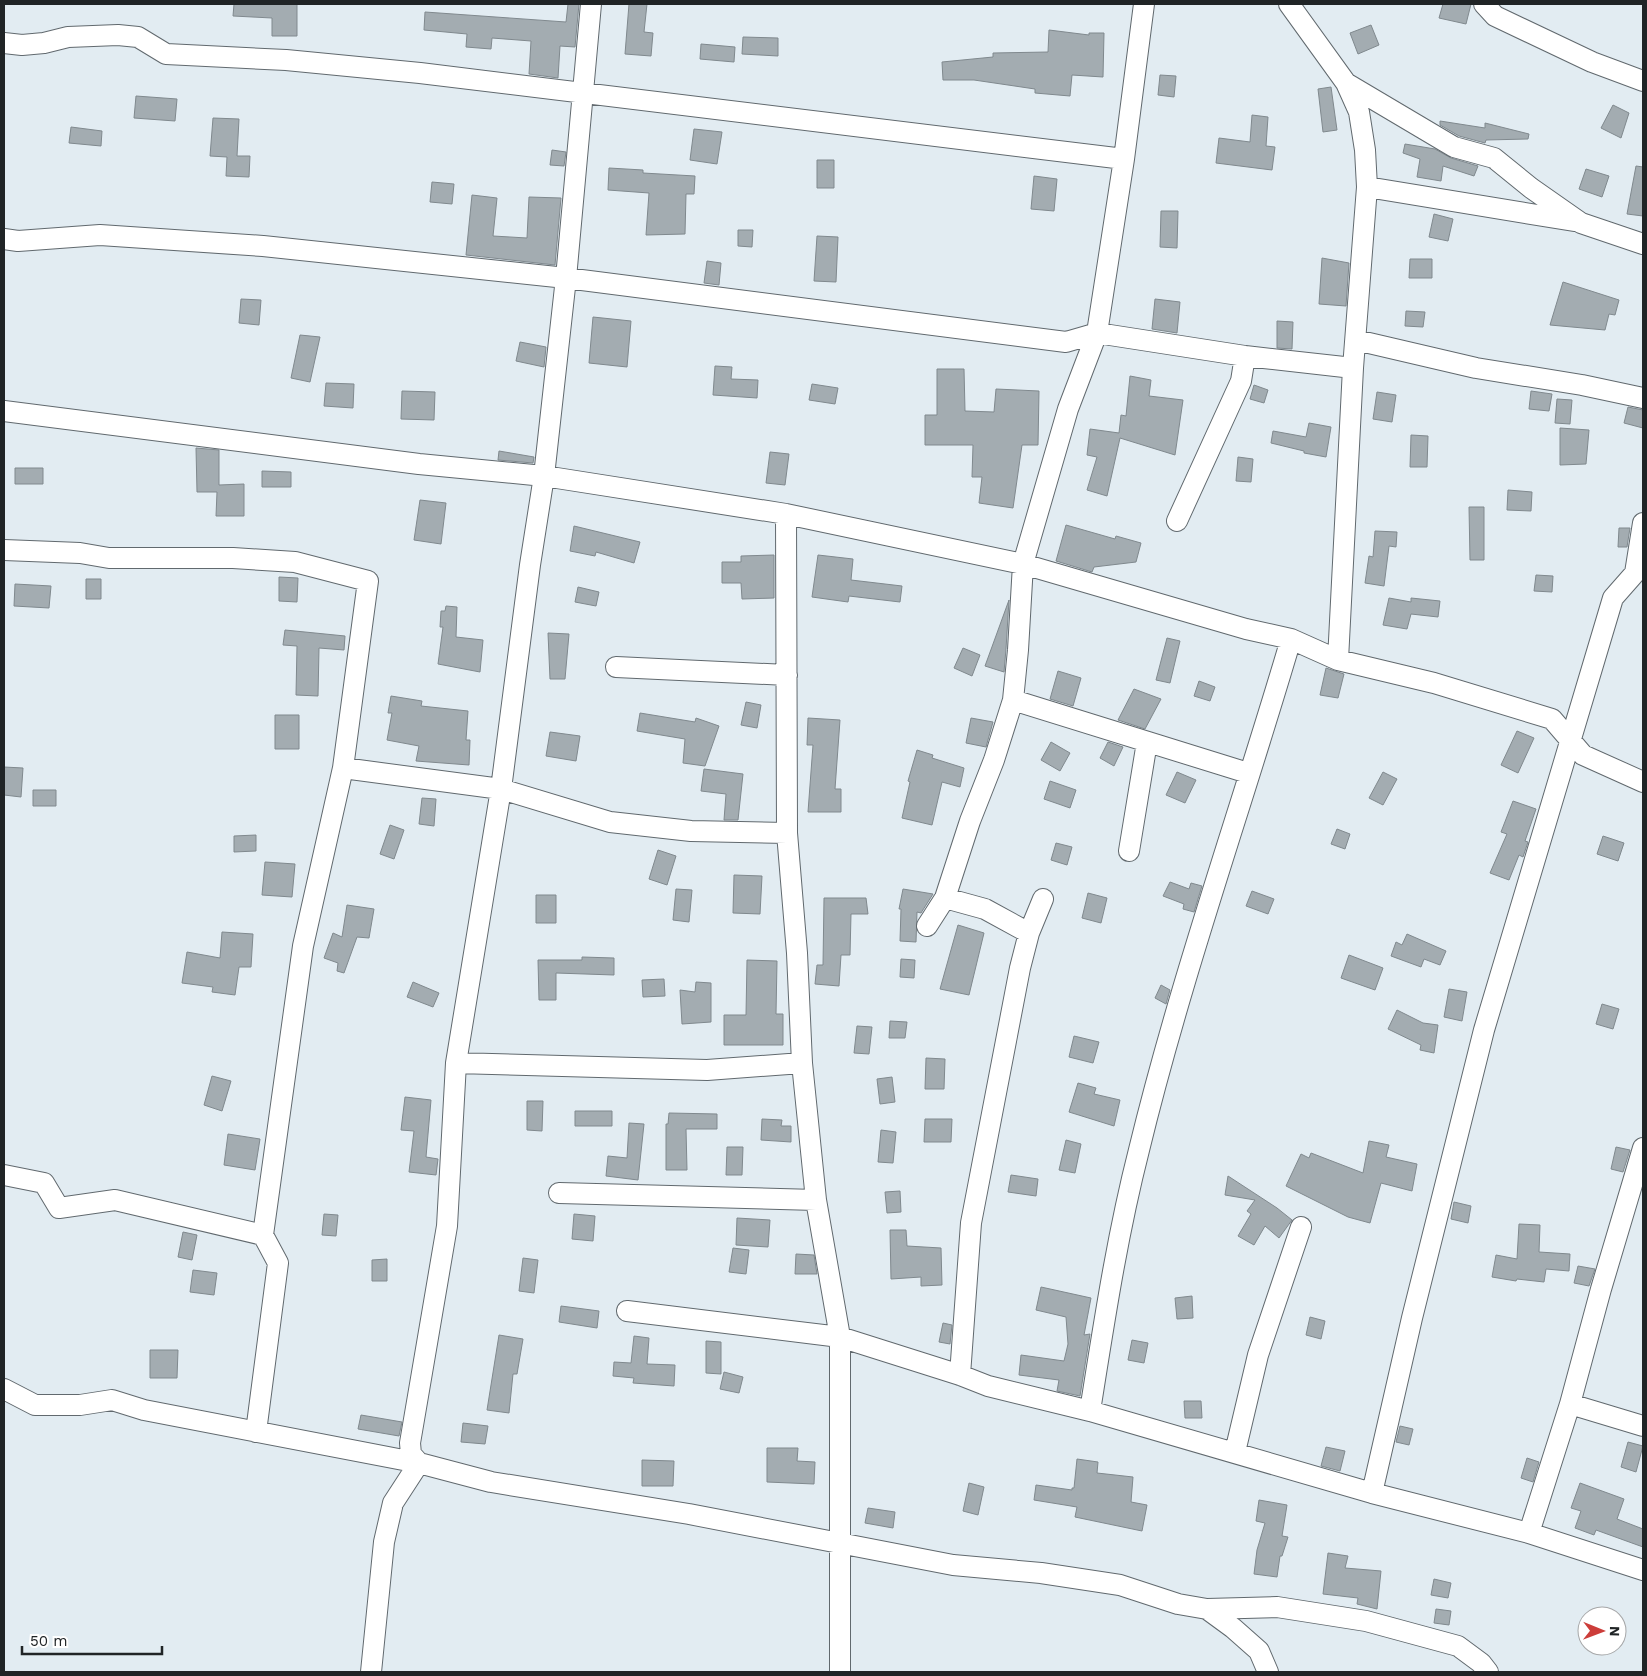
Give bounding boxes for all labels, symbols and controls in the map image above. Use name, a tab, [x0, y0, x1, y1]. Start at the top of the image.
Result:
north arrow	[1577, 1606, 1627, 1656]
scale bar	[22, 1624, 162, 1656]
text: N	[1607, 1626, 1623, 1637]
text: 50 m	[30, 1632, 67, 1650]

